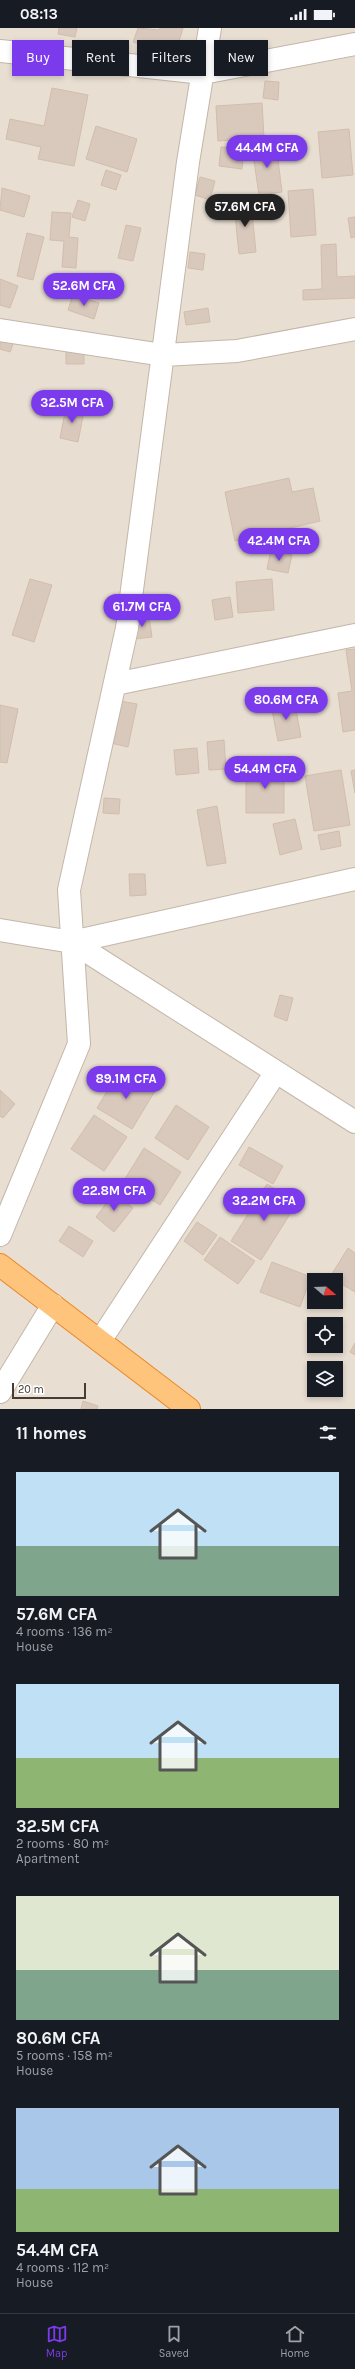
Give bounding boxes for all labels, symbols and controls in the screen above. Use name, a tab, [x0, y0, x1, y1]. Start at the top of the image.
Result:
text: 08:13	[20, 5, 58, 23]
chip: Buy	[12, 40, 64, 76]
chip: Rent	[72, 40, 129, 76]
chip: Filters	[137, 40, 206, 76]
chip: New	[214, 40, 268, 76]
pin: 44.4M CFA	[221, 135, 313, 169]
text: 44.4M CFA	[235, 140, 299, 155]
pin: 57.6M CFA	[199, 194, 291, 228]
text: 57.6M CFA	[214, 199, 276, 214]
pin: 52.6M CFA	[38, 273, 130, 307]
text: 52.6M CFA	[52, 278, 116, 293]
pin: 32.5M CFA	[26, 390, 118, 424]
text: 32.5M CFA	[40, 395, 104, 410]
pin: 42.4M CFA	[233, 528, 325, 562]
text: 42.4M CFA	[247, 533, 311, 548]
pin: 61.7M CFA	[96, 594, 188, 628]
text: 61.7M CFA	[112, 599, 172, 614]
pin: 80.6M CFA	[240, 687, 332, 721]
text: 80.6M CFA	[254, 692, 318, 707]
pin: 54.4M CFA	[219, 756, 311, 790]
text: 54.4M CFA	[233, 761, 297, 776]
pin: 89.1M CFA	[80, 1066, 172, 1100]
text: 89.1M CFA	[95, 1071, 157, 1086]
pin: 22.8M CFA	[68, 1178, 160, 1212]
text: 22.8M CFA	[82, 1183, 146, 1198]
pin: 32.2M CFA	[218, 1188, 310, 1222]
text: 32.2M CFA	[232, 1193, 296, 1208]
north arrow	[307, 1273, 343, 1309]
map controls	[307, 1273, 343, 1397]
button: locate	[307, 1317, 343, 1353]
button: layers	[307, 1361, 343, 1397]
scale bar	[12, 1381, 86, 1400]
text: 20 m	[18, 1383, 44, 1396]
icon: filters	[317, 1422, 339, 1444]
text: 11 homes	[16, 1423, 87, 1443]
icon: home	[142, 1498, 214, 1570]
text: 57.6M CFA	[16, 1604, 97, 1624]
text: 4 rooms · 136 m²	[16, 1624, 113, 1639]
text: House	[16, 1639, 53, 1654]
icon: home	[142, 1710, 214, 1782]
text: 32.5M CFA	[16, 1816, 99, 1836]
text: 2 rooms · 80 m²	[16, 1836, 109, 1851]
text: Apartment	[16, 1851, 79, 1866]
icon: home	[142, 1922, 214, 1994]
text: 80.6M CFA	[16, 2028, 100, 2048]
text: 5 rooms · 158 m²	[16, 2048, 113, 2063]
text: House	[16, 2063, 53, 2078]
icon: home	[142, 2134, 214, 2206]
text: 54.4M CFA	[16, 2240, 99, 2260]
text: 4 rooms · 112 m²	[16, 2260, 109, 2275]
text: House	[16, 2275, 53, 2290]
tab: Map	[46, 2323, 68, 2360]
tab: Saved	[159, 2323, 189, 2360]
tab: Home	[280, 2323, 309, 2360]

